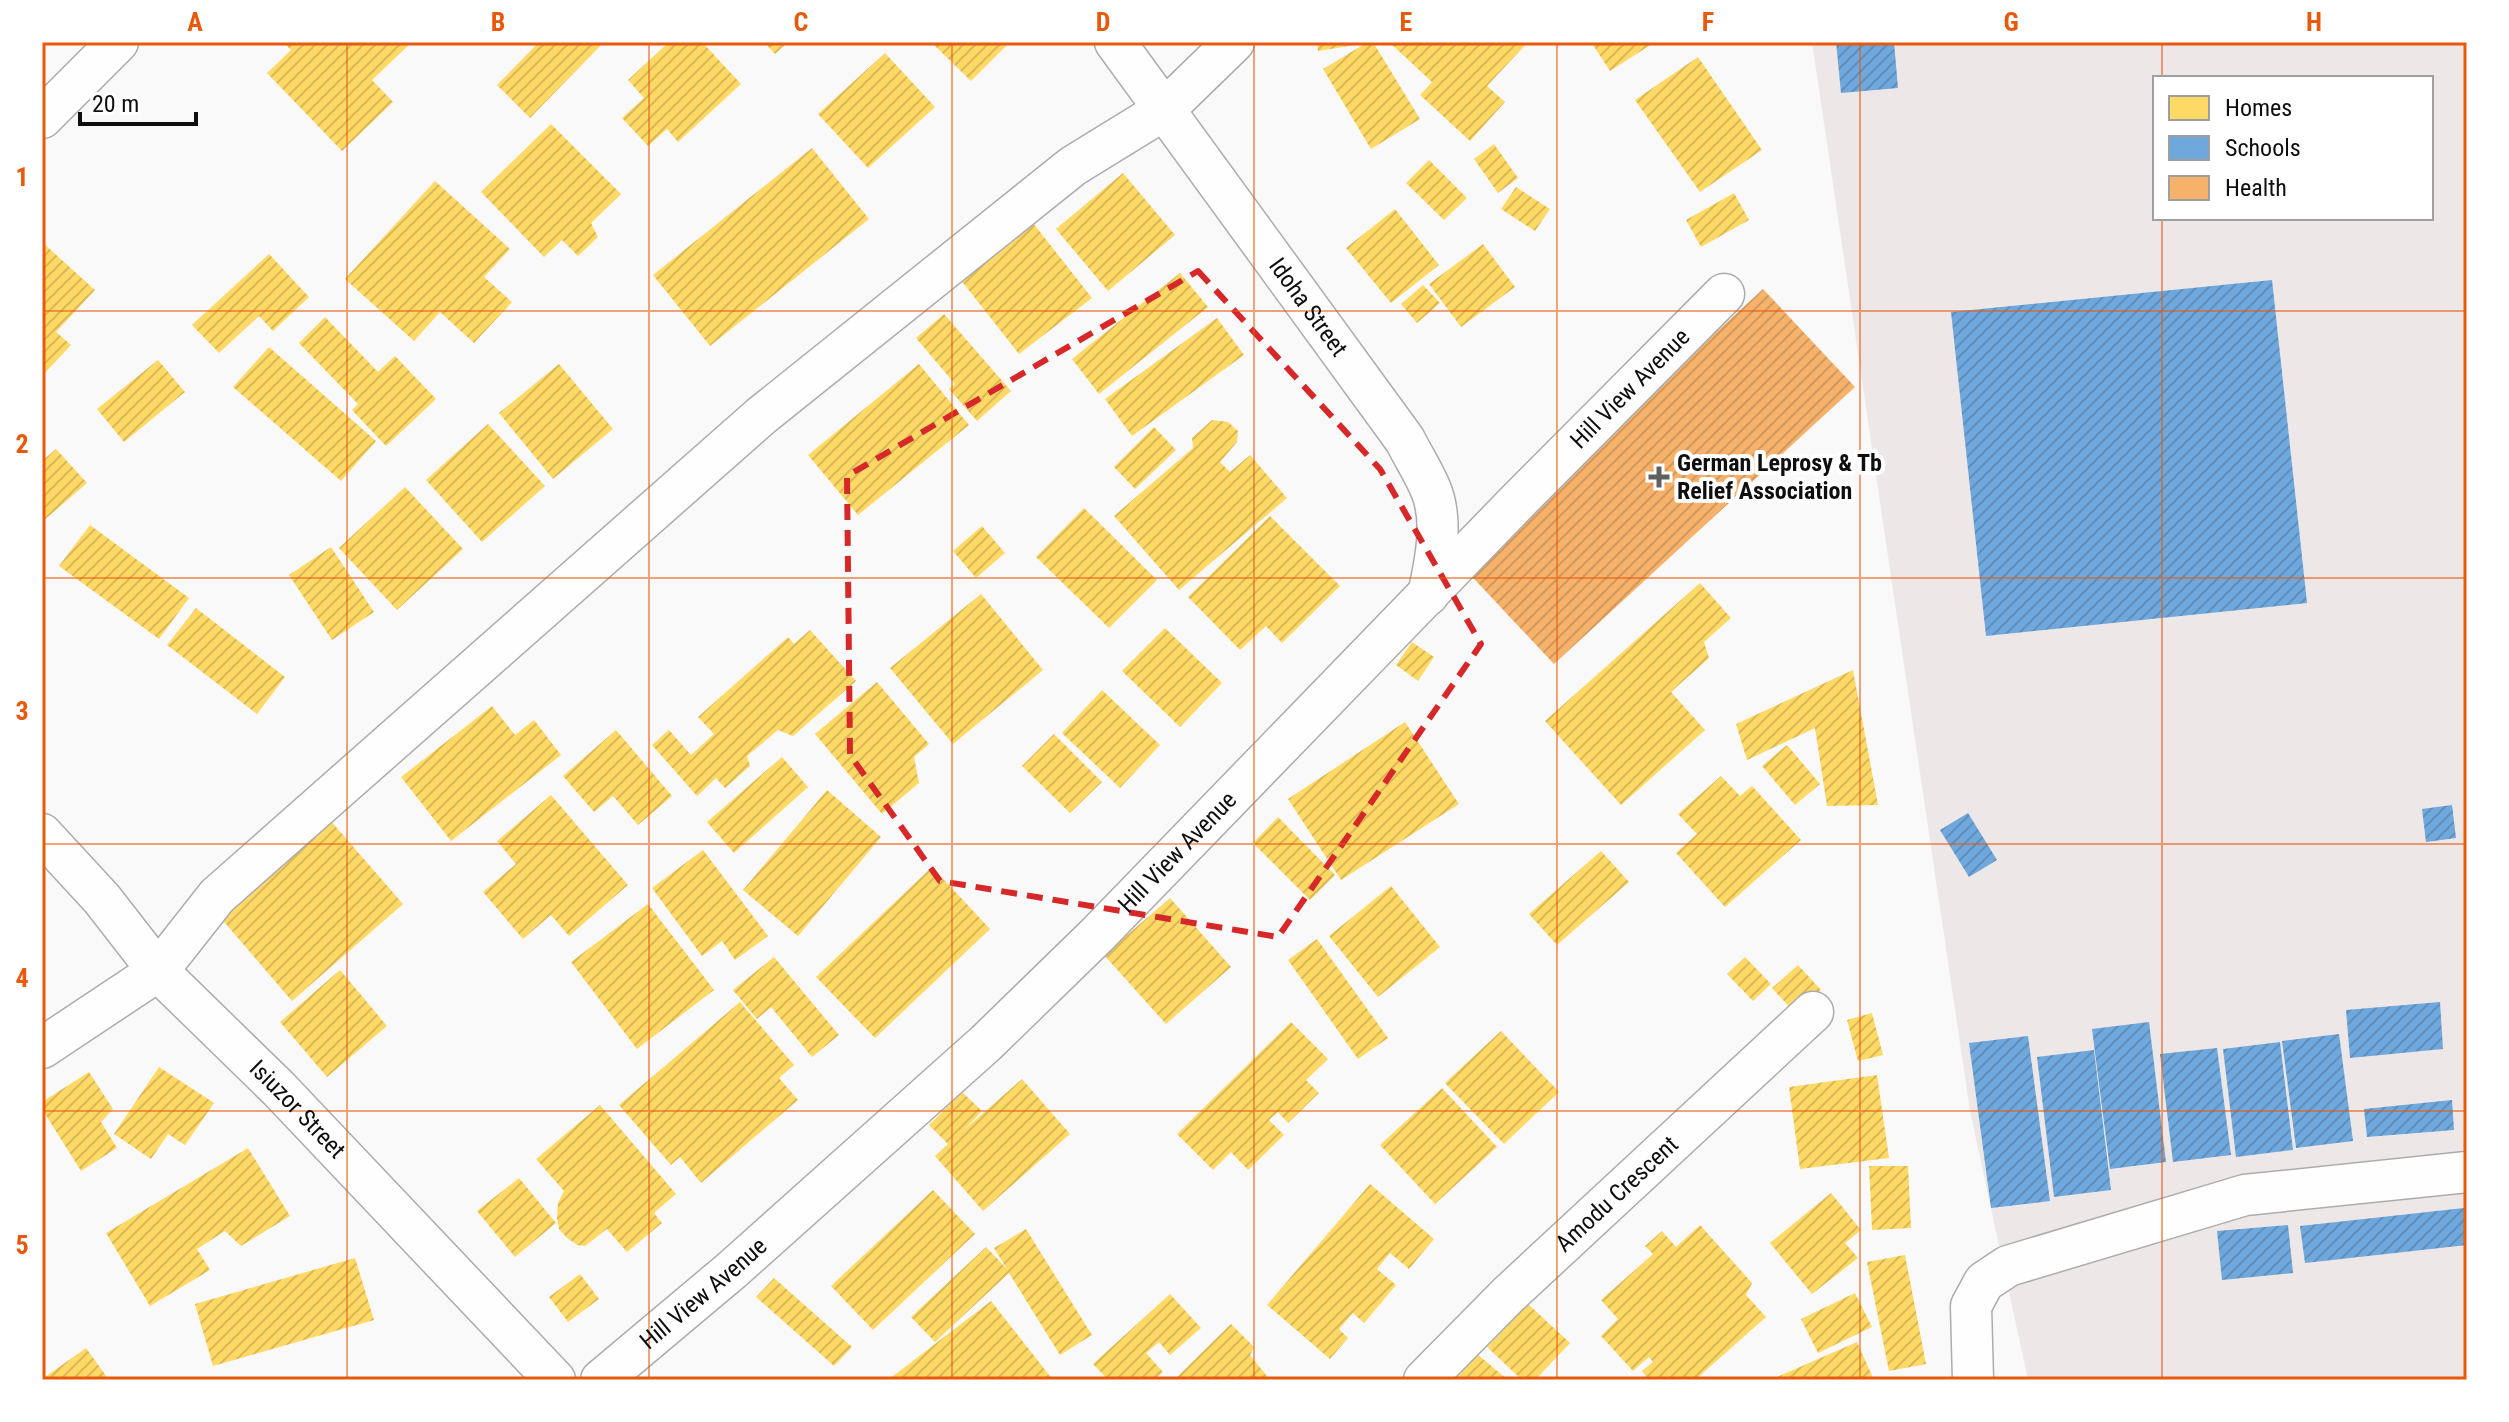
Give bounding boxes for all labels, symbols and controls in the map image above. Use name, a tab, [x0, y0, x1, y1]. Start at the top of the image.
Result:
text: A	[187, 7, 203, 37]
text: B	[491, 7, 505, 37]
text: C	[794, 7, 809, 37]
text: D	[1096, 7, 1110, 37]
text: E	[1400, 7, 1413, 37]
text: F	[1702, 7, 1714, 37]
text: G	[2003, 7, 2019, 37]
text: H	[2306, 7, 2322, 37]
scale bar	[80, 76, 196, 126]
legend	[2153, 76, 2433, 220]
text: 20 m	[92, 90, 139, 118]
text: Homes	[2225, 94, 2292, 122]
text: Schools	[2225, 134, 2301, 162]
text: 1	[15, 162, 29, 192]
text: Health	[2225, 174, 2287, 202]
street label: Idoha Street	[1263, 252, 1353, 362]
street label: Hill View Avenue	[1565, 323, 1695, 454]
text: 2	[15, 429, 29, 459]
place label: German Leprosy & Tb Relief Association	[1677, 449, 1882, 505]
marker: German Leprosy & Tb Relief Association	[1648, 466, 1670, 488]
text: 3	[15, 696, 29, 726]
street label: Hill View Avenue	[1113, 786, 1242, 918]
text: 4	[15, 963, 29, 993]
street label: Isiuzor Street	[244, 1054, 351, 1164]
street label: Amodu Crescent	[1550, 1130, 1684, 1258]
text: 5	[15, 1230, 29, 1260]
street label: Hill View Avenue	[634, 1232, 772, 1355]

